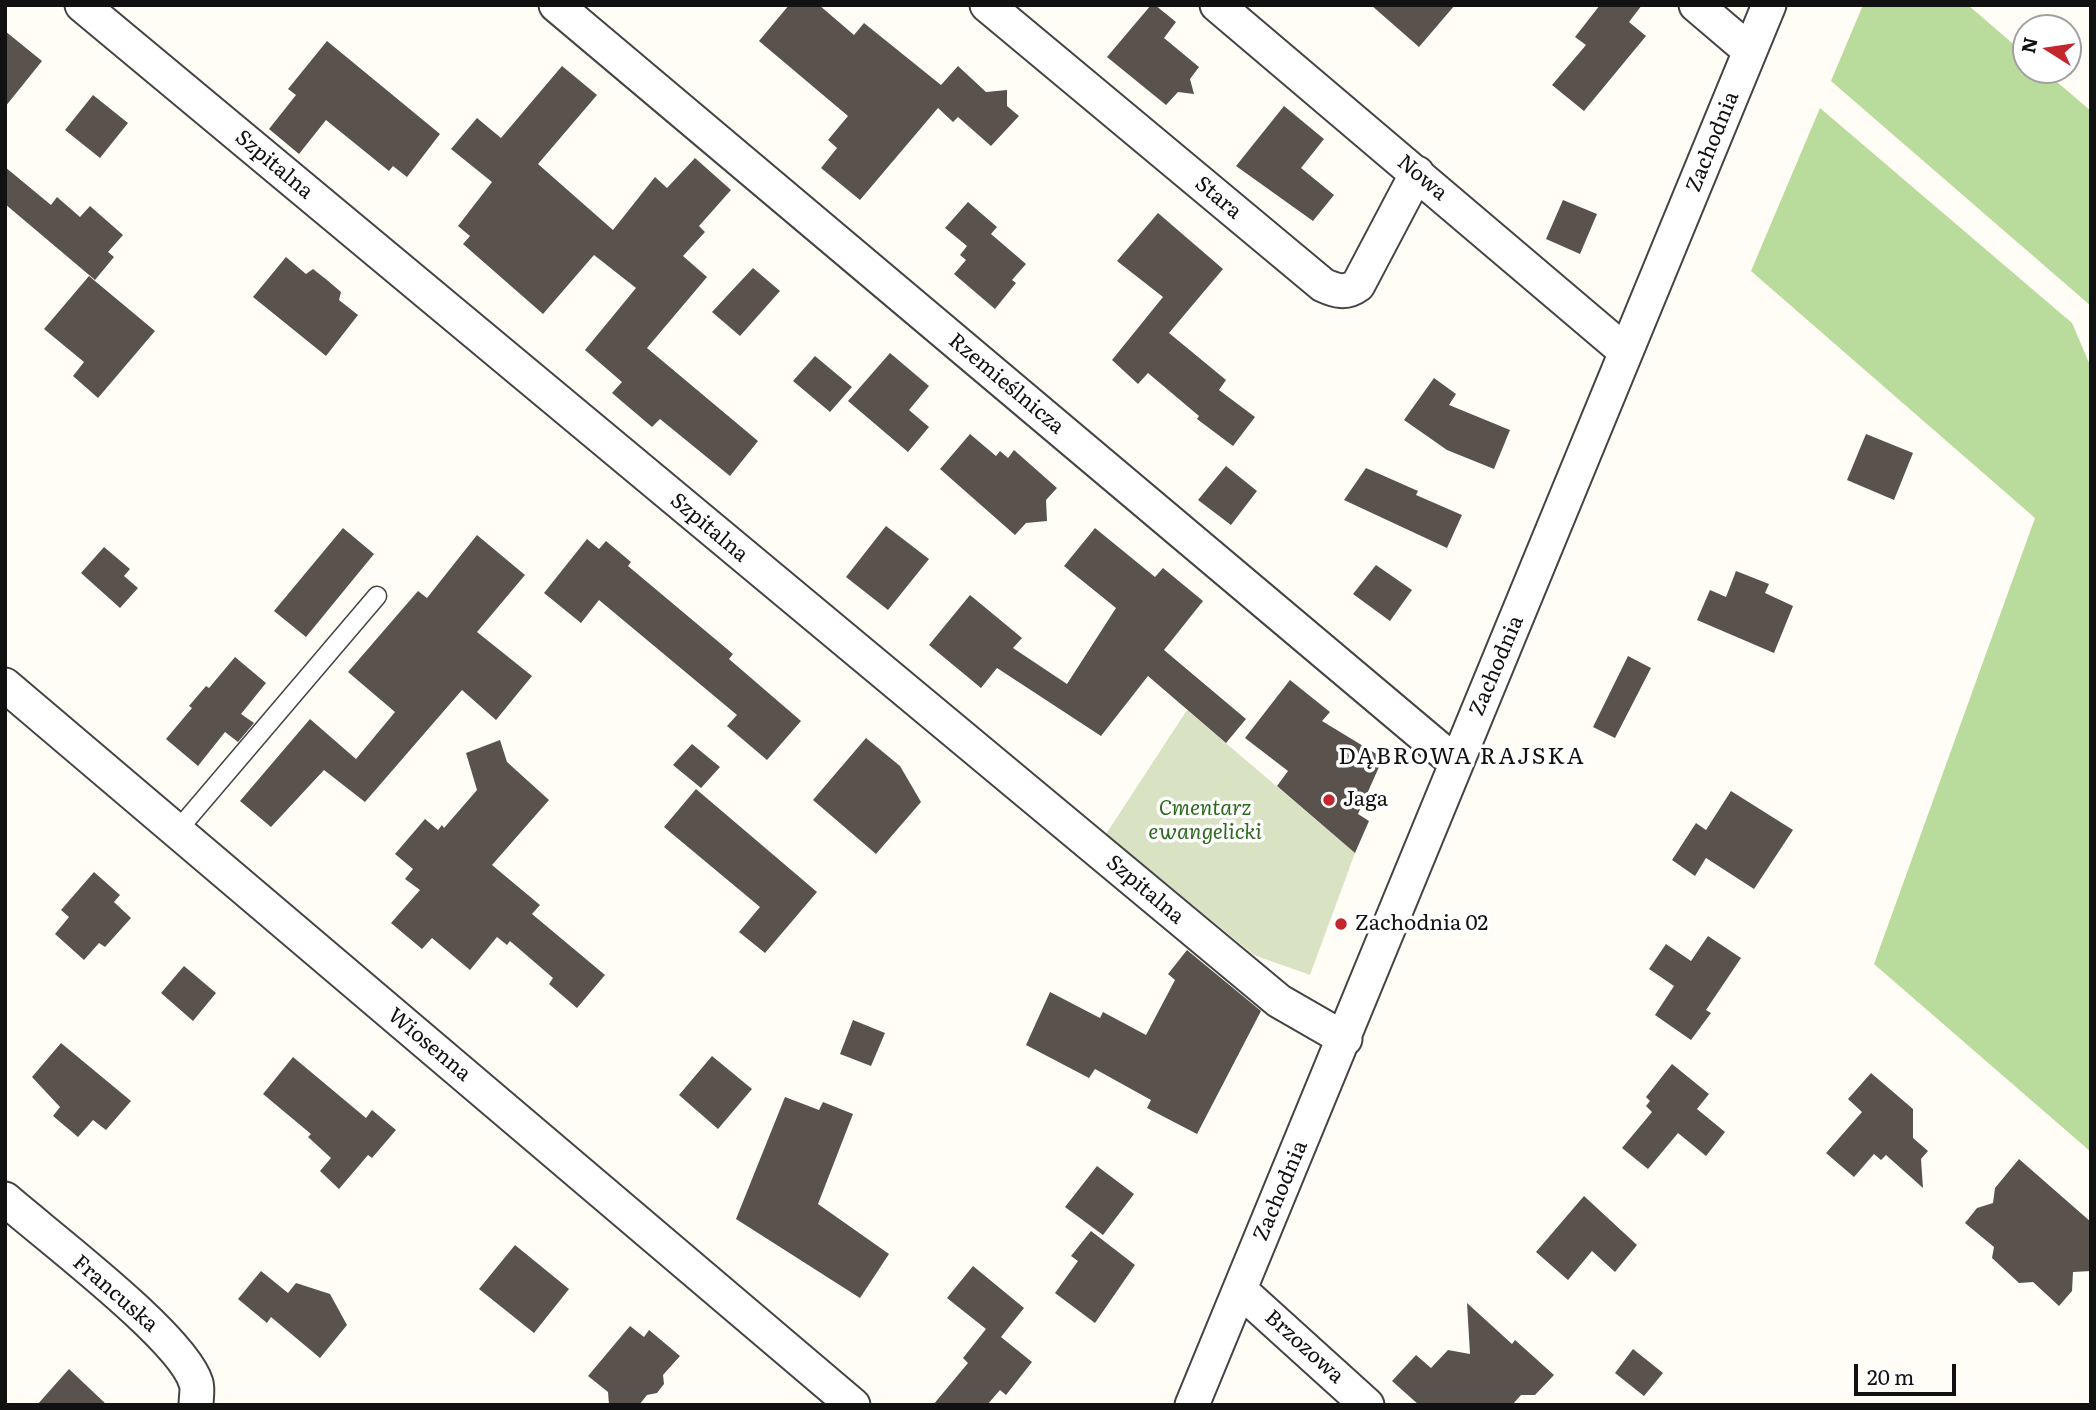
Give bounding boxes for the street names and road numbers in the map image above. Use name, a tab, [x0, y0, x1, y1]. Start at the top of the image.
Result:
street label: Zachodnia	[1681, 88, 1745, 196]
street label: Szpitalna	[230, 125, 318, 205]
street label: Nowa	[1392, 150, 1452, 206]
street label: Stara	[1190, 171, 1246, 225]
street label: Rzemieślnicza	[943, 328, 1069, 440]
street label: Szpitalna	[665, 488, 753, 568]
street label: Zachodnia	[1465, 612, 1529, 720]
street label: Szpitalna	[1101, 850, 1189, 930]
street label: Wiosenna	[382, 1003, 476, 1087]
street label: Zachodnia	[1249, 1137, 1313, 1245]
street label: Francuska	[67, 1250, 163, 1338]
street label: Brzozowa	[1259, 1305, 1349, 1389]

